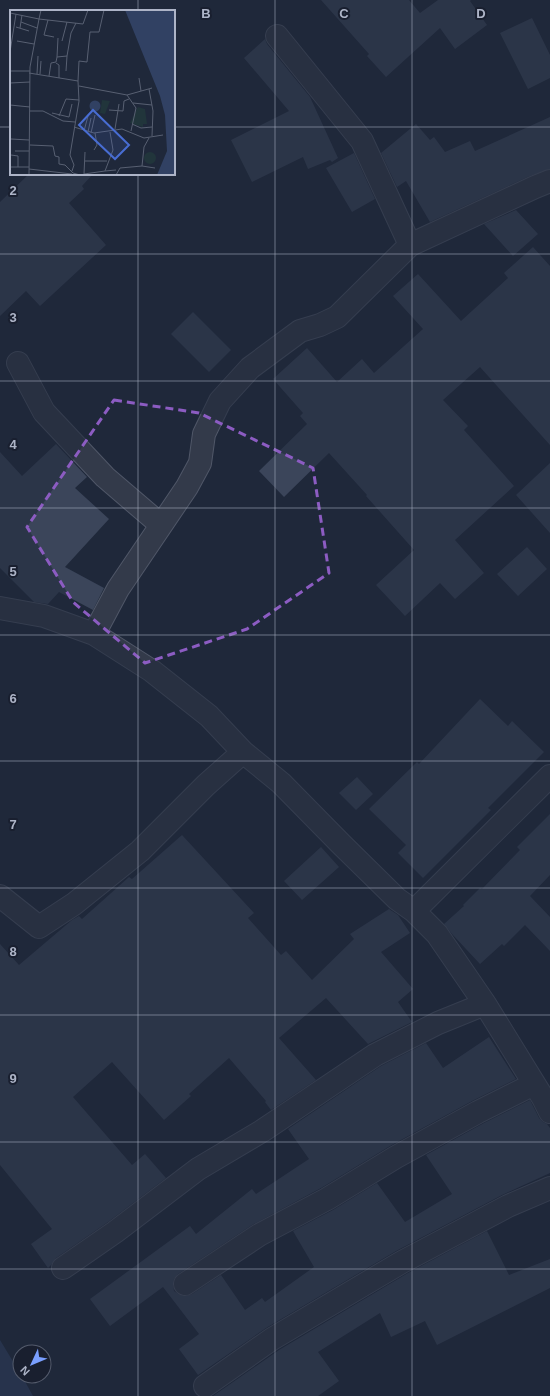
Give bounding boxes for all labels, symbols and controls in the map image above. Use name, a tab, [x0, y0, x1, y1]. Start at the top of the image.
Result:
text: B	[201, 6, 211, 21]
text: C	[339, 6, 349, 21]
text: D	[476, 6, 486, 21]
inset map	[10, 10, 175, 175]
text: 2	[9, 183, 17, 198]
text: 3	[9, 310, 17, 325]
text: 4	[9, 437, 17, 452]
text: 5	[9, 564, 17, 579]
text: 6	[9, 691, 17, 706]
text: 7	[9, 817, 17, 832]
text: 8	[9, 944, 17, 959]
text: 9	[9, 1071, 17, 1086]
north arrow	[12, 1344, 52, 1384]
text: N	[18, 1364, 32, 1378]

